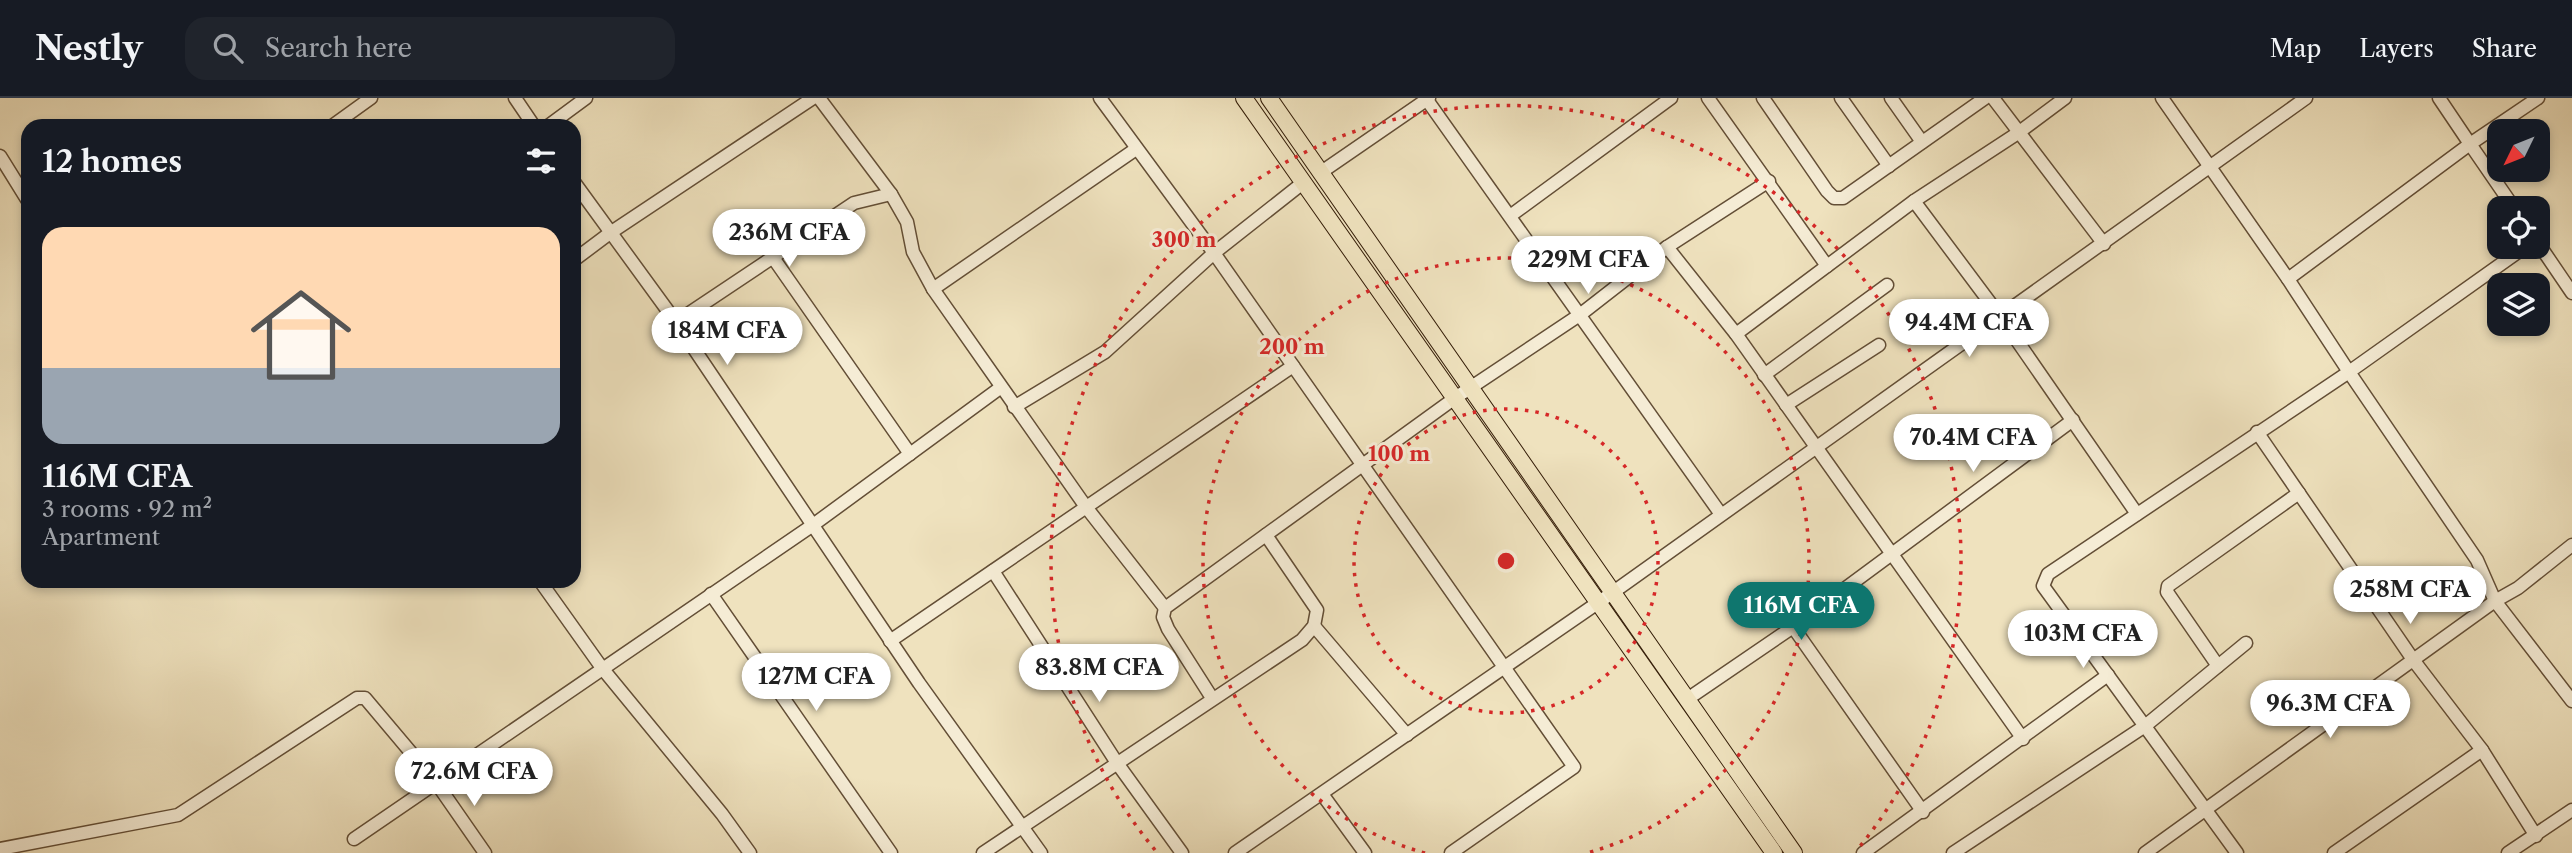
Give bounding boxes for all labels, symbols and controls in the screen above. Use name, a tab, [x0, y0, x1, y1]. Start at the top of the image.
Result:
search box	[185, 17, 675, 80]
text: Nestly	[35, 28, 143, 69]
icon: search	[209, 29, 247, 67]
text: Search here	[265, 32, 412, 64]
text: Map	[2270, 34, 2321, 63]
text: Layers	[2359, 34, 2434, 63]
text: Share	[2472, 34, 2537, 63]
north arrow	[2487, 119, 2550, 182]
map controls	[2487, 119, 2550, 336]
icon: filters	[522, 142, 560, 180]
text: 12 homes	[42, 143, 182, 180]
button: locate	[2487, 196, 2550, 259]
pin: 236M CFA	[717, 209, 861, 269]
text: 236M CFA	[728, 218, 850, 246]
text: 300 m	[1152, 227, 1216, 252]
pin: 229M CFA	[1516, 236, 1660, 296]
text: 229M CFA	[1527, 245, 1649, 273]
icon: home	[238, 272, 364, 398]
button: layers	[2487, 273, 2550, 336]
pin: 94.4M CFA	[1889, 300, 2049, 359]
pin: 184M CFA	[655, 308, 799, 367]
text: 94.4M CFA	[1905, 308, 2033, 336]
text: 184M CFA	[668, 316, 786, 344]
text: 200 m	[1259, 334, 1325, 359]
pin: 70.4M CFA	[1893, 414, 2053, 474]
text: 70.4M CFA	[1909, 423, 2037, 451]
text: 100 m	[1368, 441, 1430, 466]
text: 116M CFA	[42, 458, 192, 495]
text: 3 rooms · 92 m²	[42, 495, 212, 523]
text: Apartment	[42, 523, 160, 551]
centre of rings	[1494, 549, 1518, 573]
pin: 258M CFA	[2338, 566, 2482, 626]
text: 258M CFA	[2349, 575, 2471, 603]
pin: 116M CFA	[1729, 582, 1873, 642]
text: 116M CFA	[1743, 591, 1859, 619]
pin: 103M CFA	[2011, 610, 2155, 670]
text: 103M CFA	[2024, 619, 2142, 647]
pin: 83.8M CFA	[1019, 644, 1179, 704]
text: 83.8M CFA	[1035, 653, 1163, 681]
pin: 127M CFA	[744, 654, 888, 713]
text: 127M CFA	[758, 662, 874, 690]
pin: 96.3M CFA	[2250, 680, 2410, 740]
text: 96.3M CFA	[2266, 689, 2394, 717]
pin: 72.6M CFA	[394, 748, 554, 808]
text: 72.6M CFA	[411, 757, 537, 785]

